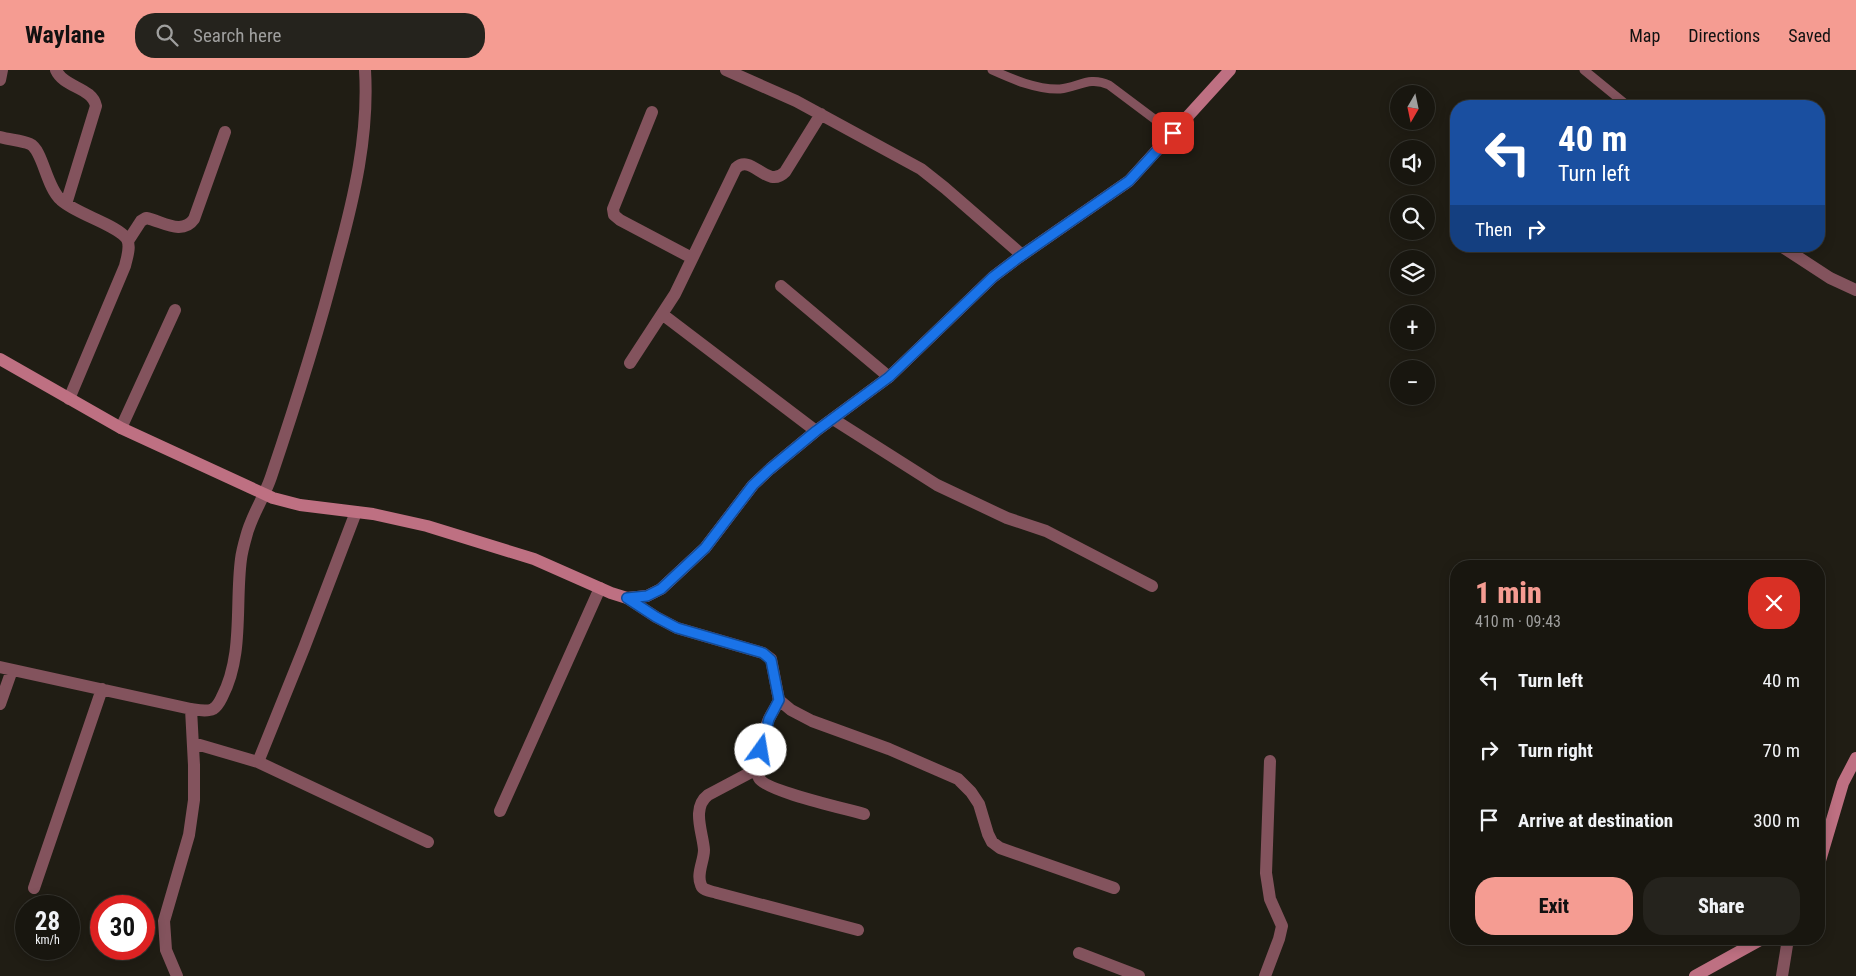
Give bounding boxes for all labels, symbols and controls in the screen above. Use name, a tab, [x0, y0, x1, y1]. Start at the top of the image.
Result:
search box	[135, 13, 485, 58]
text: Waylane	[25, 21, 105, 49]
icon: search	[153, 21, 181, 49]
text: Search here	[193, 24, 281, 47]
text: Map	[1629, 25, 1660, 46]
text: Directions	[1688, 25, 1760, 46]
text: Saved	[1788, 25, 1831, 46]
north arrow	[1390, 85, 1435, 130]
map controls	[1390, 85, 1435, 405]
pin	[1152, 112, 1194, 154]
icon: arrive	[1159, 119, 1187, 147]
text: 40 m	[1558, 119, 1627, 160]
icon: left	[1475, 120, 1540, 185]
button: sound	[1390, 140, 1435, 185]
text: Turn left	[1558, 161, 1630, 186]
button: search	[1390, 195, 1435, 240]
icon: right	[1522, 215, 1550, 243]
text: Then	[1475, 218, 1512, 241]
button: layers	[1390, 250, 1435, 295]
button: +	[1390, 305, 1435, 350]
button: −	[1390, 360, 1435, 405]
text: 1 min	[1475, 575, 1542, 610]
button: close	[1748, 577, 1800, 629]
text: 410 m · 09:43	[1475, 612, 1561, 631]
icon: left	[1475, 666, 1503, 694]
text: Turn left	[1518, 669, 1583, 692]
text: 40 m	[1763, 669, 1800, 692]
position arrow	[734, 723, 786, 775]
icon: right	[1475, 736, 1503, 764]
text: Turn right	[1518, 739, 1593, 762]
text: 70 m	[1763, 739, 1800, 762]
icon: arrive	[1475, 806, 1503, 834]
text: Arrive at destination	[1518, 809, 1673, 832]
text: 300 m	[1753, 809, 1800, 832]
button: Exit	[1475, 877, 1633, 935]
button: Share	[1643, 877, 1800, 935]
speed limit sign: 30	[90, 895, 155, 960]
text: 28	[35, 907, 60, 936]
text: km/h	[35, 933, 60, 947]

